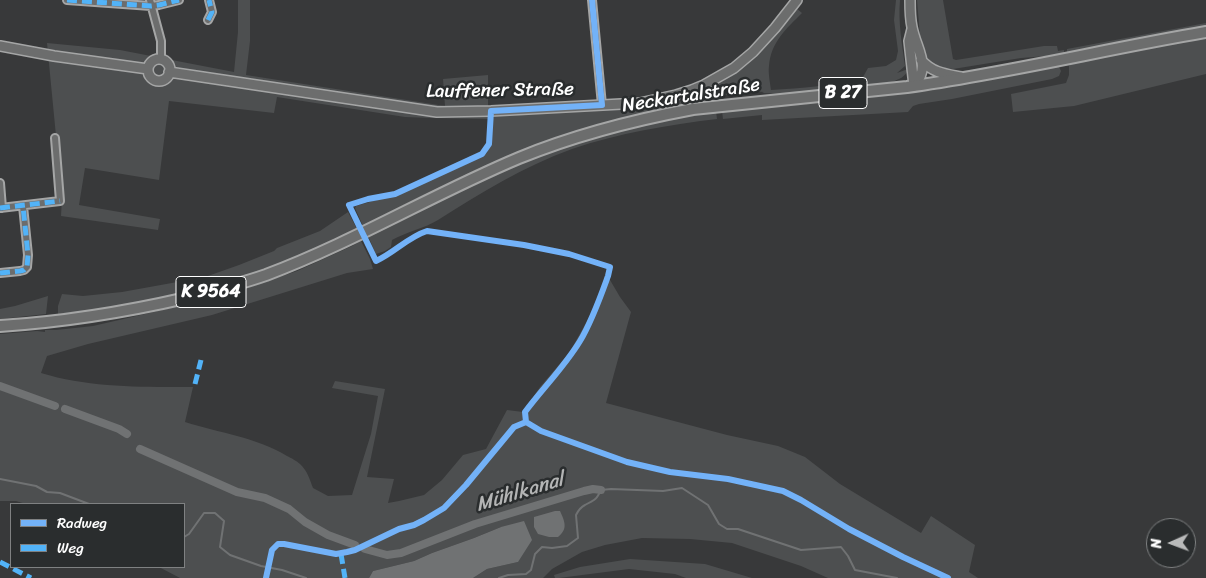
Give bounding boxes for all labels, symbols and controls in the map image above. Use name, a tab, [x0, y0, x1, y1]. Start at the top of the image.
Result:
street label: Neckartalstraße	[620, 74, 762, 118]
street label: Lauffener Straße	[426, 78, 574, 104]
road number: B 27	[819, 78, 867, 109]
road number: K 9564	[176, 276, 246, 308]
water label: Mühlkanal	[473, 468, 567, 518]
legend	[10, 503, 185, 568]
text: Radweg	[57, 510, 107, 536]
north arrow	[1146, 518, 1196, 568]
text: Weg	[57, 535, 84, 561]
text: N	[1144, 538, 1169, 549]

